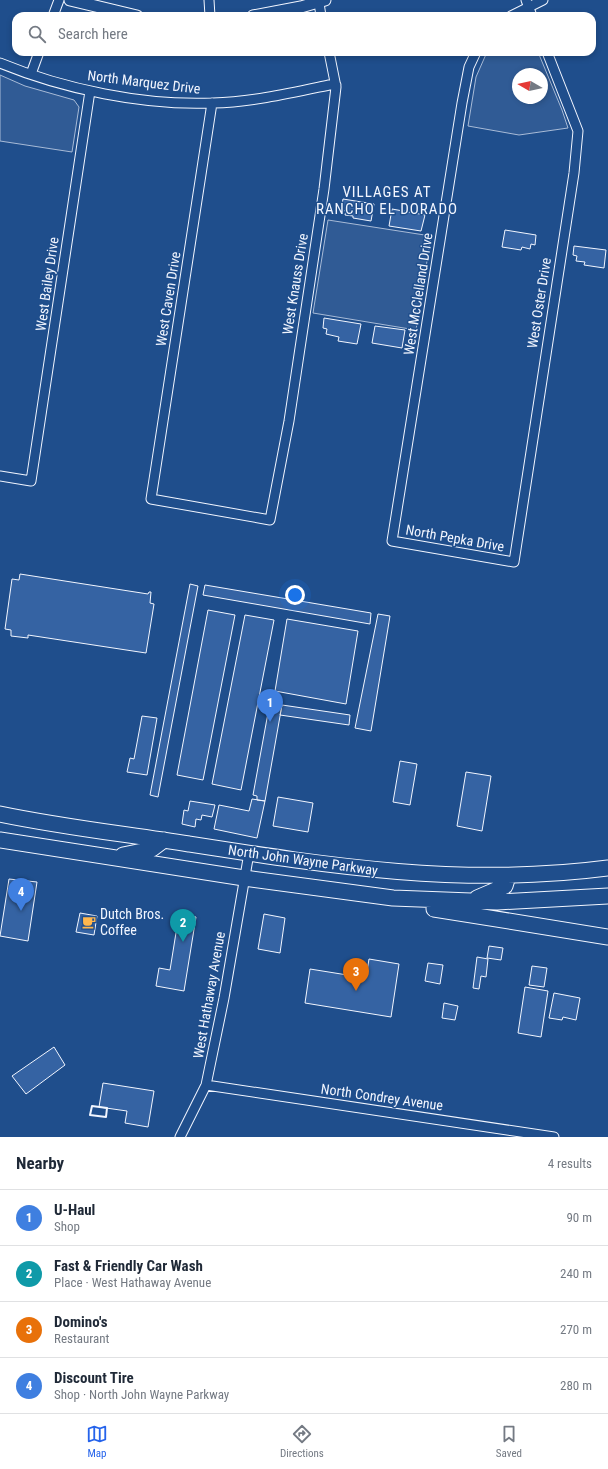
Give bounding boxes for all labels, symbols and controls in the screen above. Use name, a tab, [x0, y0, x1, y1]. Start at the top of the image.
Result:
search box	[12, 12, 596, 56]
icon: search	[26, 23, 48, 45]
text: Search here	[58, 25, 128, 43]
street label: North Marquez Drive	[87, 67, 202, 97]
north arrow	[512, 68, 548, 104]
district label: VILLAGES AT RANCHO EL DORADO	[316, 183, 458, 218]
street label: West McClelland Drive	[400, 231, 436, 356]
street label: West Knauss Drive	[279, 232, 311, 336]
street label: West Bailey Drive	[32, 235, 62, 332]
street label: West Caven Drive	[153, 250, 183, 348]
street label: West Oster Drive	[524, 256, 554, 350]
street label: North Pepka Drive	[405, 521, 506, 555]
your location	[285, 585, 305, 605]
pin: 1	[257, 689, 283, 722]
street label: North John Wayne Parkway	[227, 842, 379, 878]
pin: 4	[8, 878, 34, 911]
place label: Dutch Bros. Coffee	[100, 906, 164, 938]
pin: 2	[170, 909, 196, 942]
cafe icon: Dutch Bros. Coffee	[81, 914, 97, 930]
street label: West Hathaway Avenue	[190, 930, 228, 1060]
pin: 3	[343, 958, 369, 991]
street label: North Condrey Avenue	[320, 1081, 444, 1114]
text: Nearby	[16, 1153, 64, 1173]
text: 4 results	[548, 1156, 592, 1171]
text: U-Haul	[54, 1201, 95, 1219]
text: 1	[26, 1210, 32, 1225]
text: 90 m	[566, 1210, 592, 1225]
text: Shop	[54, 1219, 80, 1234]
text: Fast & Friendly Car Wash	[54, 1257, 203, 1275]
text: 2	[26, 1266, 32, 1281]
text: 240 m	[560, 1266, 592, 1281]
text: Place · West Hathaway Avenue	[54, 1275, 211, 1290]
text: Domino's	[54, 1313, 108, 1331]
text: 3	[26, 1322, 32, 1337]
text: 270 m	[560, 1322, 592, 1337]
text: Restaurant	[54, 1331, 109, 1346]
text: Discount Tire	[54, 1369, 134, 1387]
text: 4	[26, 1378, 32, 1393]
text: 280 m	[560, 1378, 592, 1393]
text: Shop · North John Wayne Parkway	[54, 1387, 229, 1402]
tab: Map	[86, 1423, 108, 1460]
tab: Directions	[280, 1423, 324, 1460]
tab: Saved	[496, 1423, 522, 1460]

